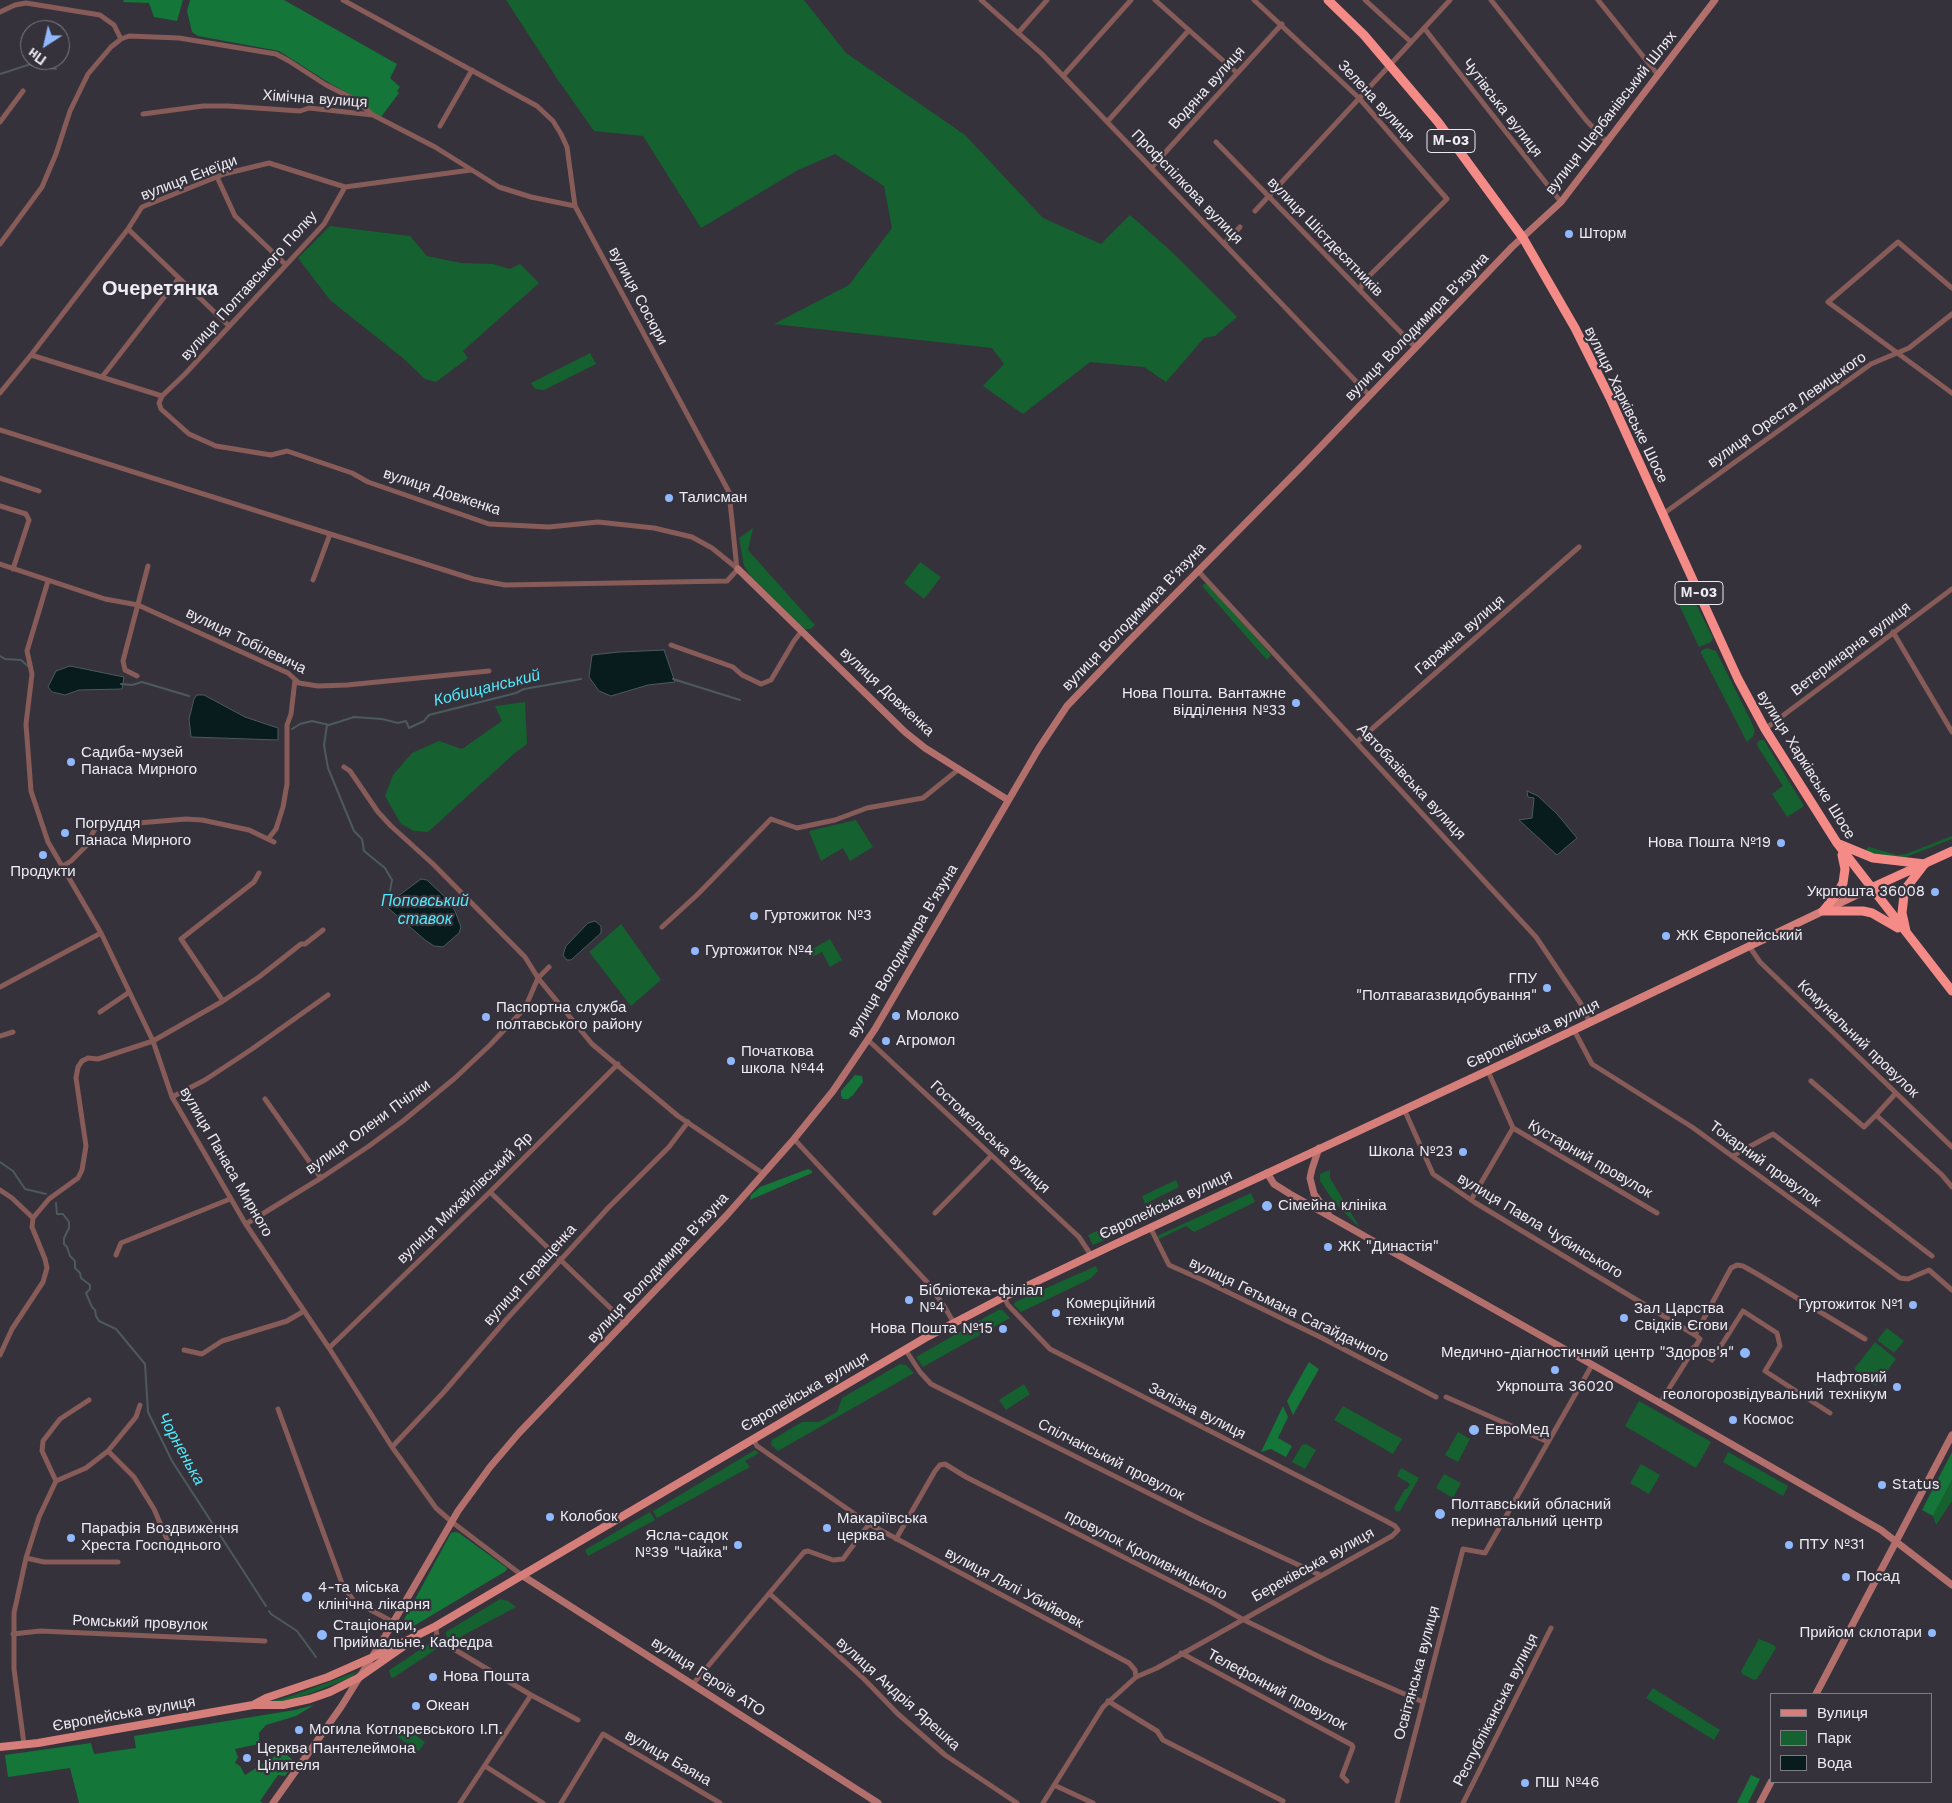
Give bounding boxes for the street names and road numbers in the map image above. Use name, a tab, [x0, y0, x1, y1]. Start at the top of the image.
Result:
street label: вулиця Щербанівський Шлях	[1542, 28, 1680, 198]
street label: Водяна вулиця	[1165, 43, 1249, 133]
street label: Чутівська вулиця	[1458, 55, 1546, 161]
street label: Зелена вулиця	[1334, 57, 1418, 145]
street label: Хімічна вулиця	[262, 86, 368, 112]
street label: Профспілкова вулиця	[1128, 126, 1246, 248]
road number: М-03	[1427, 130, 1475, 152]
street label: вулиця Енеїди	[138, 151, 240, 205]
street label: вулиця Шістдесятників	[1263, 174, 1387, 300]
street label: вулиця Полтавського Полку	[177, 208, 321, 364]
street label: вулиця Сосюри	[605, 244, 671, 348]
street label: вулиця Володимира В'язуна	[1341, 249, 1493, 405]
street label: вулиця Харківське Шосе	[1580, 324, 1672, 486]
street label: вулиця Ореста Левицького	[1704, 348, 1870, 472]
street label: вулиця Довженка	[381, 465, 503, 519]
street label: вулиця Володимира В'язуна	[1058, 539, 1210, 695]
road number: М-03	[1675, 582, 1723, 604]
street label: Гаражна вулиця	[1412, 591, 1508, 679]
street label: Ветеринарна вулиця	[1788, 598, 1914, 700]
street label: вулиця Тобілевича	[183, 604, 309, 678]
street label: вулиця Довженка	[836, 644, 938, 740]
street label: вулиця Харківське Шосе	[1753, 687, 1859, 843]
street label: Автобазівська вулиця	[1353, 720, 1469, 844]
street label: вулиця Володимира В'язуна	[844, 861, 962, 1041]
street label: Комунальний провулок	[1794, 976, 1922, 1102]
street label: Європейська вулиця	[1464, 995, 1602, 1073]
street label: вулиця Олени Пчілки	[302, 1076, 434, 1178]
street label: Гостомельська вулиця	[926, 1077, 1054, 1197]
street label: вулиця Панаса Мирного	[176, 1084, 276, 1240]
street label: Кустарний провулок	[1525, 1116, 1655, 1202]
street label: Токарний провулок	[1706, 1117, 1824, 1211]
street label: вулиця Михайлівський Яр	[393, 1128, 537, 1268]
street label: Європейська вулиця	[1097, 1166, 1235, 1244]
street label: вулиця Павла Чубинського	[1454, 1169, 1626, 1283]
street label: вулиця Володимира В'язуна	[584, 1189, 732, 1347]
street label: вулиця Геращенка	[480, 1221, 580, 1329]
street label: вулиця Гетьмана Сагайдачного	[1186, 1254, 1392, 1366]
street label: Європейська вулиця	[738, 1348, 872, 1436]
street label: Залізна вулиця	[1145, 1379, 1249, 1443]
street label: Спілчанський провулок	[1035, 1415, 1187, 1505]
street label: провулок Кропивницького	[1062, 1506, 1230, 1604]
street label: Береківська вулиця	[1249, 1524, 1377, 1606]
street label: вулиця Лялі Убийвовк	[942, 1544, 1086, 1632]
street label: Освітянська вулиця	[1390, 1604, 1444, 1742]
street label: Ромський провулок	[72, 1612, 208, 1634]
street label: Республіканська вулиця	[1450, 1631, 1542, 1789]
street label: вулиця Героїв АТО	[648, 1633, 768, 1721]
street label: вулиця Андрія Ярешка	[832, 1634, 964, 1754]
street label: Телефонний провулок	[1204, 1645, 1350, 1735]
street label: Європейська вулиця	[51, 1693, 197, 1735]
street label: вулиця Баяна	[622, 1726, 714, 1790]

